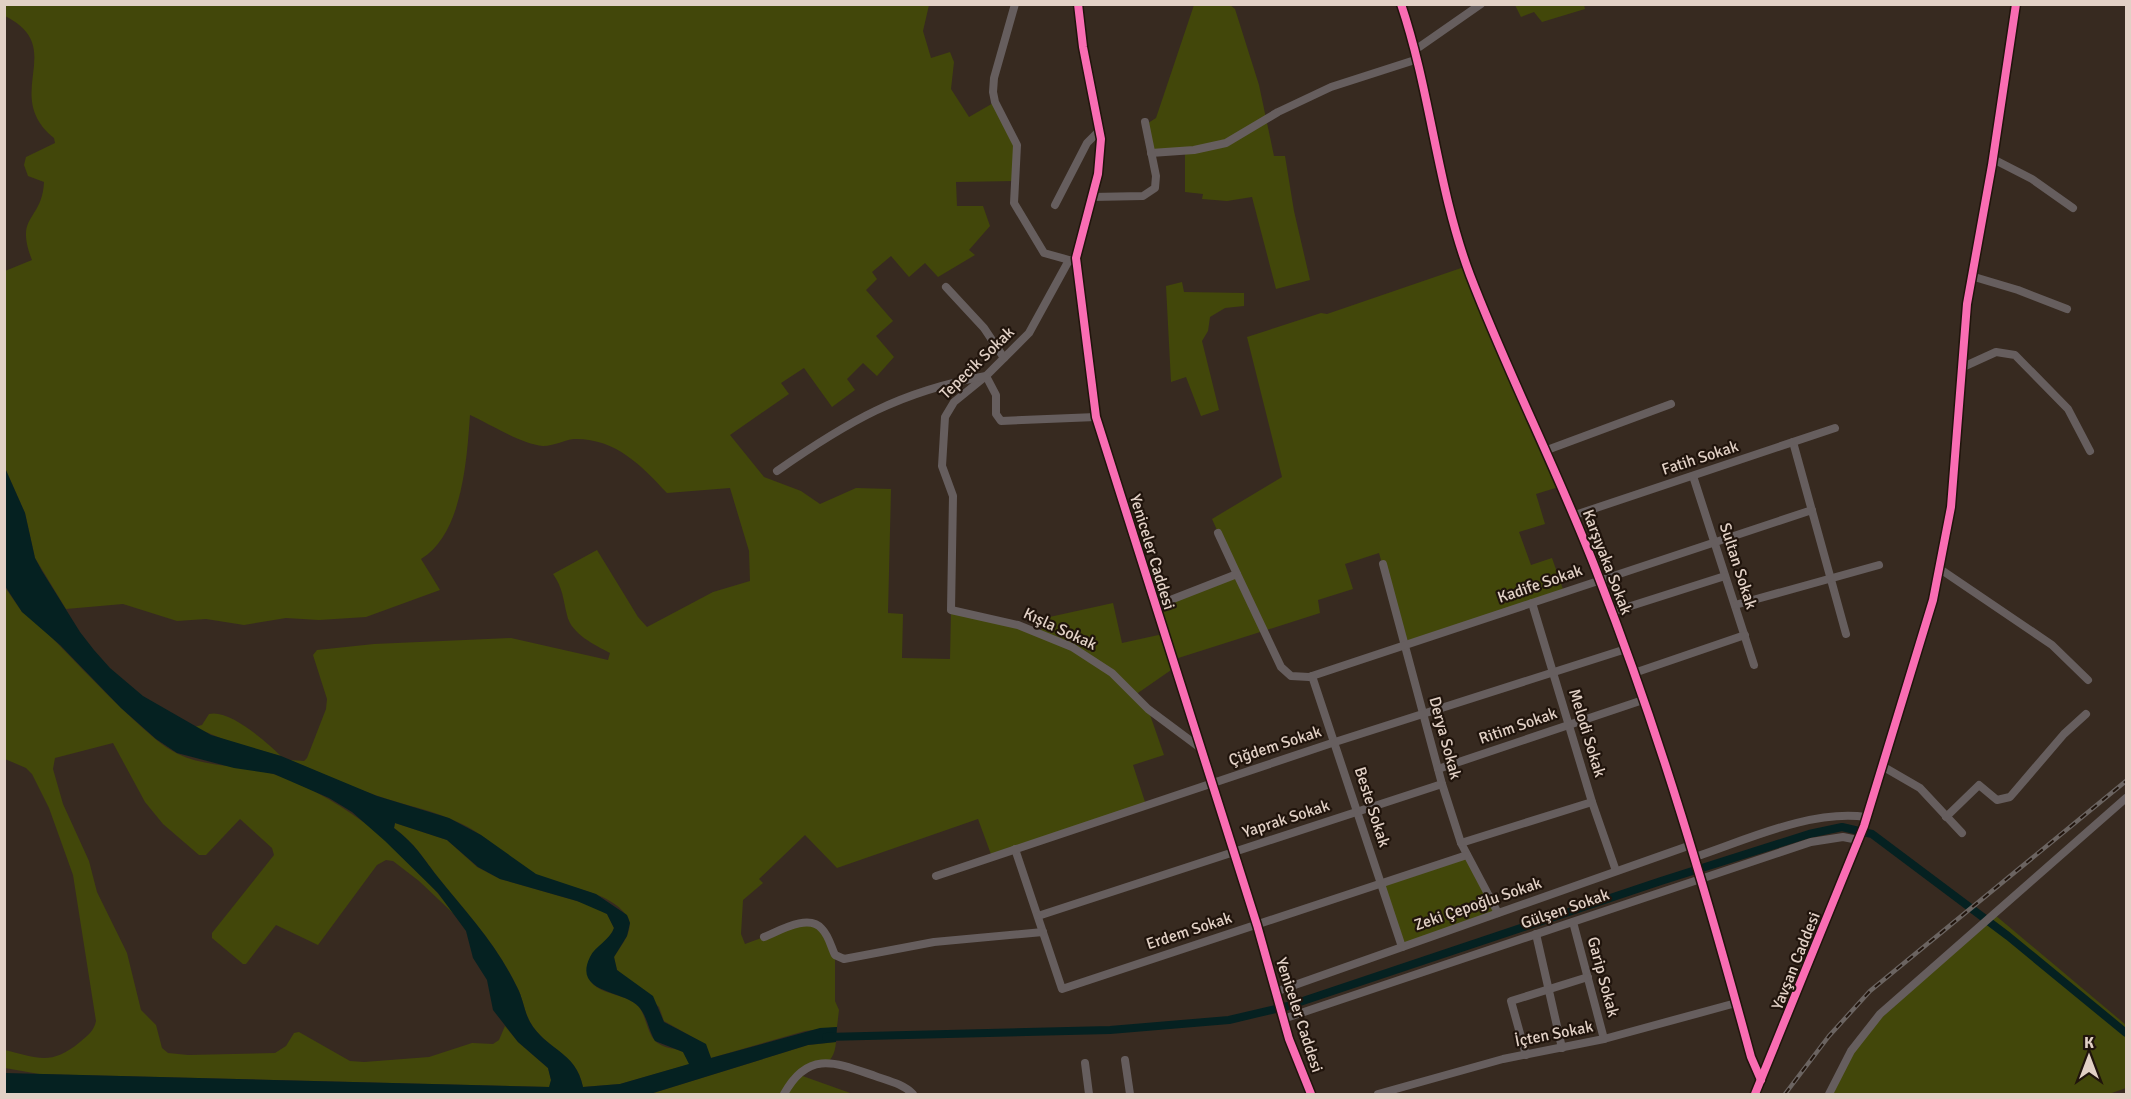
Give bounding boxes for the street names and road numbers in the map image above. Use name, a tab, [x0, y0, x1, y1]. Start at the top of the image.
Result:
street label: Tepecik Sokak	[936, 322, 1018, 404]
street label: Fatih Sokak	[1659, 436, 1741, 480]
street label: Yeniceler Caddesi	[1125, 492, 1179, 612]
street label: Karşıyaka Sokak	[1578, 507, 1636, 617]
street label: Sultan Sokak	[1715, 520, 1761, 612]
street label: Kadife Sokak	[1495, 560, 1585, 608]
street label: Kışla Sokak	[1020, 603, 1100, 655]
street label: Melodi Sokak	[1564, 686, 1610, 780]
street label: Derya Sokak	[1424, 694, 1466, 782]
street label: Ritim Sokak	[1476, 703, 1560, 749]
street label: Çiğdem Sokak	[1226, 722, 1324, 770]
street label: Beste Sokak	[1350, 764, 1394, 850]
street label: Yaprak Sokak	[1240, 795, 1332, 843]
street label: Zeki Çepoğlu Sokak	[1412, 873, 1544, 935]
street label: Gülşen Sokak	[1518, 885, 1612, 933]
street label: Erdem Sokak	[1144, 908, 1234, 954]
street label: Yavşan Caddesi	[1767, 909, 1825, 1013]
street label: Garip Sokak	[1583, 935, 1623, 1019]
street label: Yeniceler Caddesi	[1271, 955, 1327, 1075]
street label: İçten Sokak	[1513, 1017, 1595, 1051]

